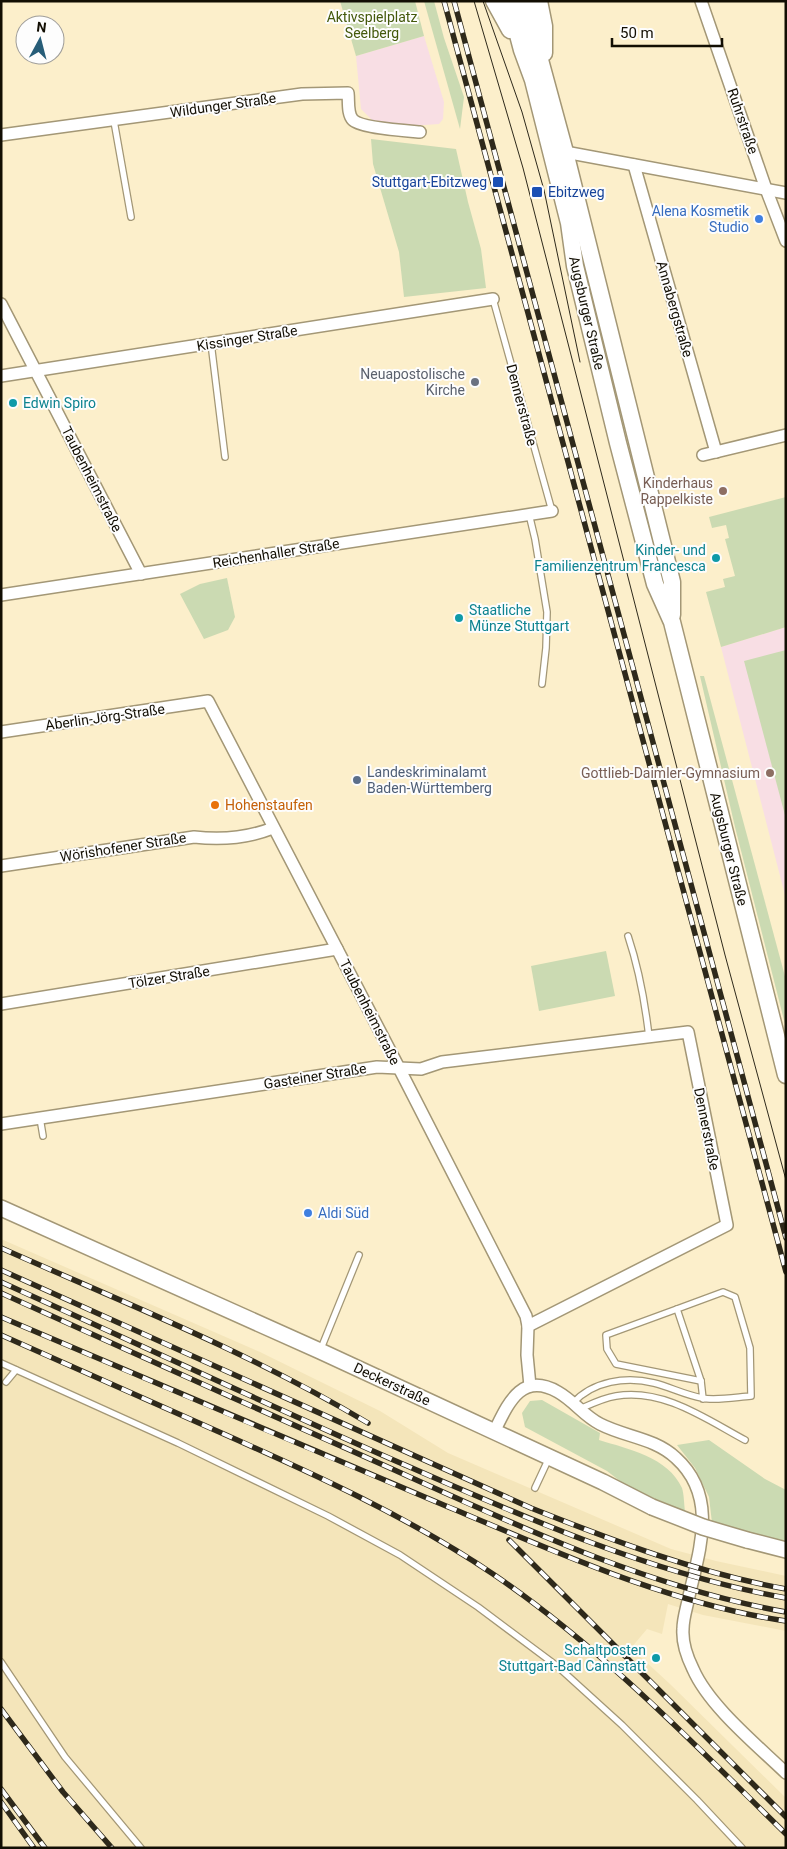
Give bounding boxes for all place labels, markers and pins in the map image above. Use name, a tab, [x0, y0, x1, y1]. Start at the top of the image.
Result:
place label: Stuttgart-Ebitzweg	[372, 174, 487, 190]
marker: Stuttgart-Ebitzweg	[491, 175, 505, 189]
place label: Ebitzweg	[548, 184, 605, 200]
marker: Ebitzweg	[530, 185, 544, 199]
place label: Alena Kosmetik Studio	[652, 203, 750, 235]
marker: Alena Kosmetik Studio	[753, 213, 765, 225]
place label: Neuapostolische Kirche	[360, 366, 465, 398]
marker: Neuapostolische Kirche	[469, 376, 481, 388]
place label: Edwin Spiro	[23, 395, 96, 411]
marker: Edwin Spiro	[7, 397, 19, 409]
place label: Kinderhaus Rappelkiste	[640, 475, 713, 507]
marker: Kinderhaus Rappelkiste	[717, 485, 729, 497]
place label: Kinder- und Familienzentrum Francesca	[534, 542, 706, 574]
marker: Kinder- und Familienzentrum Francesca	[710, 552, 722, 564]
place label: Staatliche Münze Stuttgart	[469, 602, 570, 634]
marker: Staatliche Münze Stuttgart	[453, 612, 465, 624]
place label: Landeskriminalamt Baden-Württemberg	[367, 764, 492, 796]
place label: Gottlieb-Daimler-Gymnasium	[581, 765, 760, 781]
marker: Gottlieb-Daimler-Gymnasium	[764, 767, 776, 779]
marker: Landeskriminalamt Baden-Württemberg	[351, 774, 363, 786]
place label: Hohenstaufen	[225, 797, 313, 813]
marker: Hohenstaufen	[209, 799, 221, 811]
place label: Aldi Süd	[318, 1205, 369, 1221]
marker: Aldi Süd	[302, 1207, 314, 1219]
place label: Schaltposten Stuttgart-Bad Cannstatt	[499, 1642, 646, 1674]
marker: Schaltposten Stuttgart-Bad Cannstatt	[650, 1652, 662, 1664]

